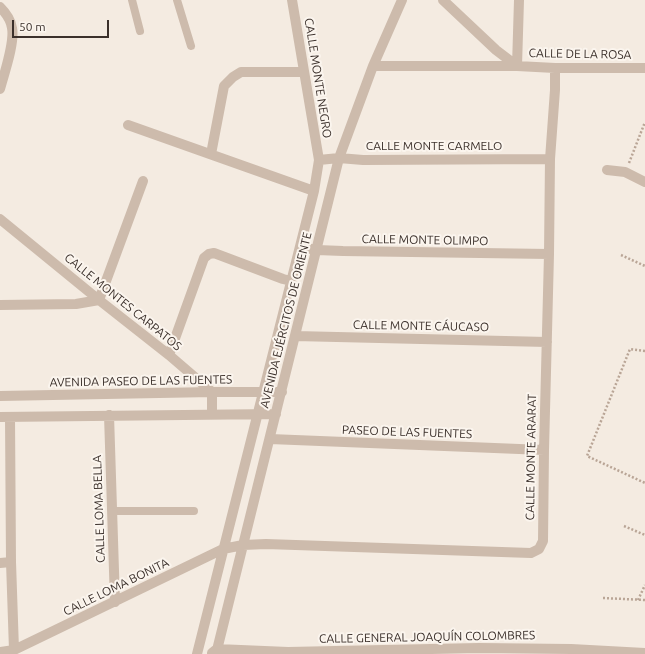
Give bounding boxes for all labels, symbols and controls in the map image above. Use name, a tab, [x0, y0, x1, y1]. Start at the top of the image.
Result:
scale bar	[14, 12, 111, 38]
street label: CALLE MONTE NEGRO	[301, 17, 335, 139]
text: 50 m	[19, 20, 46, 33]
street label: CALLE DE LA ROSA	[528, 46, 632, 62]
street label: CALLE MONTE CARMELO	[366, 139, 502, 153]
street label: AVENIDA EJÉRCITOS DE ORIENTE	[257, 231, 315, 409]
street label: CALLE MONTE OLIMPO	[361, 232, 489, 248]
street label: CALLE MONTES CARPATOS	[61, 250, 185, 354]
street label: CALLE MONTE CÁUCASO	[353, 318, 489, 334]
street label: AVENIDA PASEO DE LAS FUENTES	[50, 372, 232, 390]
street label: CALLE MONTE ARARAT	[523, 394, 539, 520]
street label: PASEO DE LAS FUENTES	[342, 423, 472, 441]
street label: CALLE LOMA BELLA	[90, 455, 108, 563]
street label: CALLE LOMA BONITA	[61, 555, 171, 619]
street label: CALLE GENERAL JOAQUÍN COLOMBRES	[319, 628, 535, 646]

